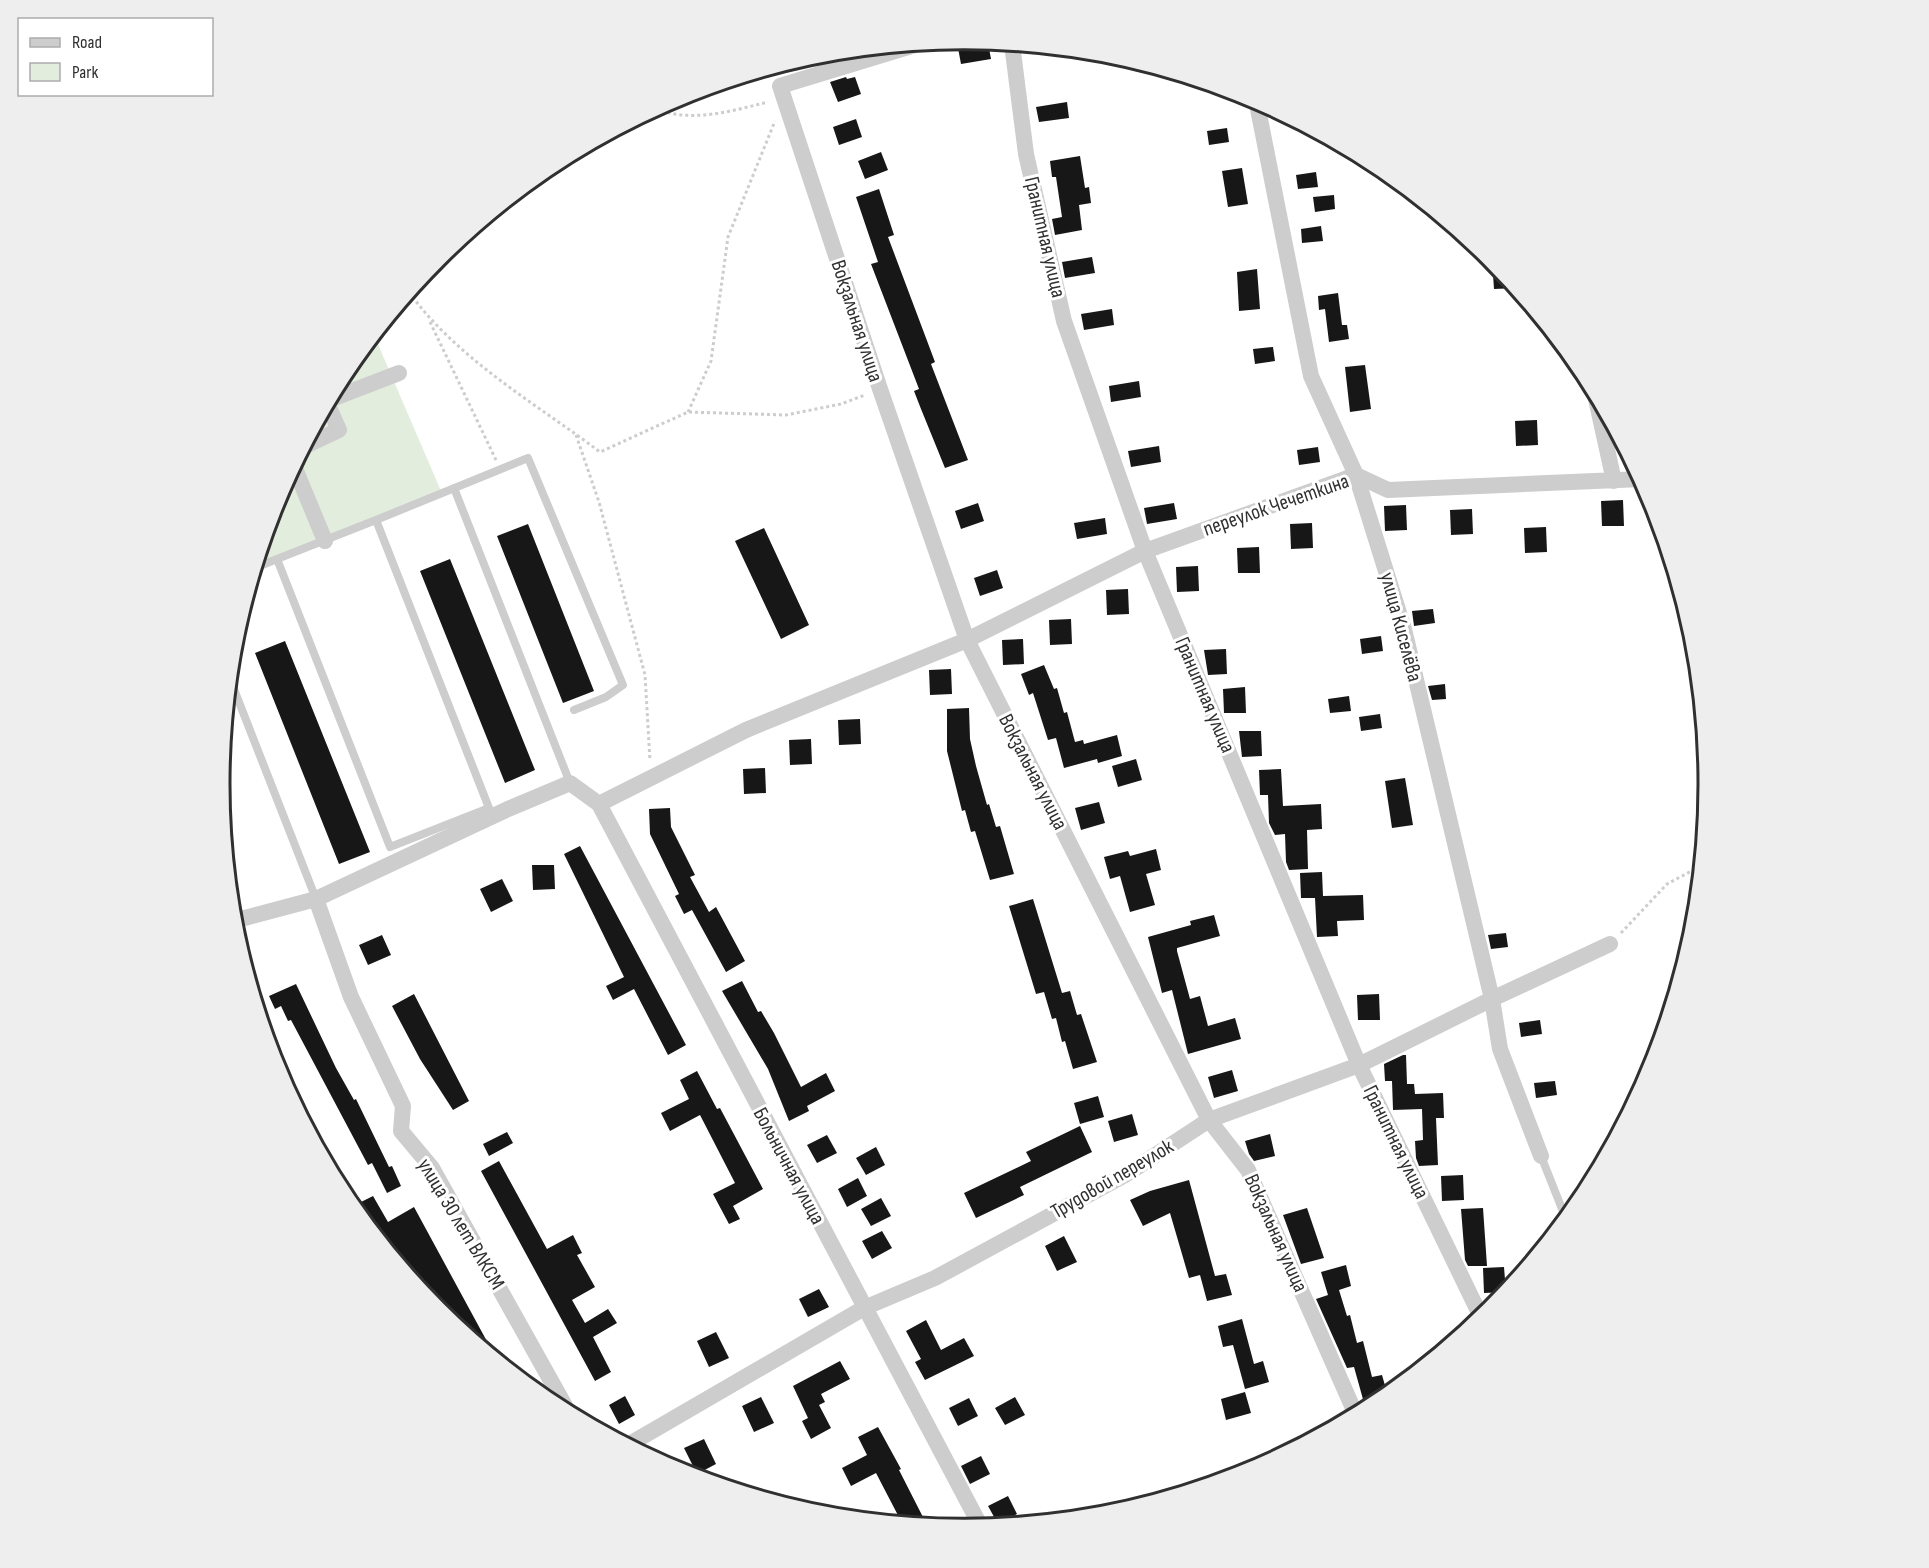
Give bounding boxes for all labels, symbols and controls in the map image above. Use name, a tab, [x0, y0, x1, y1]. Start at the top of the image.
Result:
legend	[18, 18, 213, 96]
text: Road	[72, 32, 102, 53]
text: Park	[72, 62, 98, 83]
street label: Гранитная улица	[1019, 174, 1071, 300]
street label: Вокзальная улица	[826, 257, 888, 385]
street label: переулок Чечеткина	[1200, 468, 1352, 542]
street label: улица Киселёва	[1374, 570, 1428, 684]
street label: Гранитная улица	[1169, 633, 1241, 757]
street label: Вокзальная улица	[993, 710, 1073, 834]
street label: Гранитная улица	[1358, 1081, 1434, 1203]
street label: Больничная улица	[748, 1103, 830, 1229]
street label: Трудовой переулок	[1046, 1134, 1178, 1224]
street label: улица 30 лет ВЛКСМ	[412, 1154, 510, 1294]
street label: Вокзальная улица	[1239, 1170, 1313, 1296]

